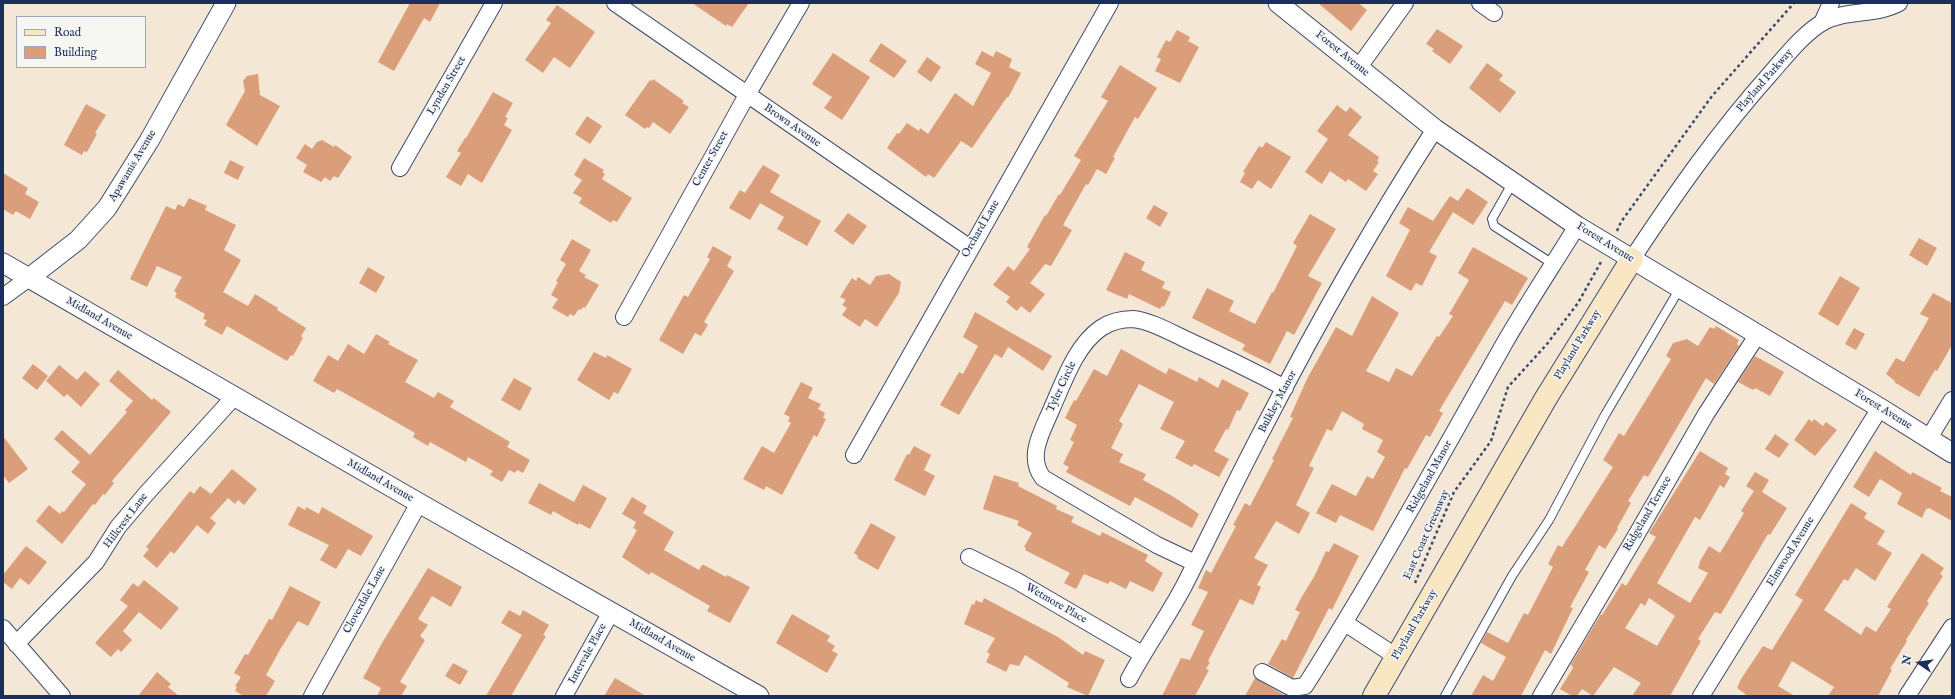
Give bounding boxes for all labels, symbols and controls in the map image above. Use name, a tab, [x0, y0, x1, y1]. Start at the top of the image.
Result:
legend	[16, 16, 146, 68]
text: Road	[54, 25, 81, 40]
street label: Forest Avenue	[1312, 28, 1372, 80]
text: Building	[54, 45, 97, 60]
street label: Playland Parkway	[1734, 47, 1796, 115]
street label: Lynden Street	[425, 54, 469, 118]
street label: Brown Avenue	[761, 102, 823, 150]
street label: Apawamis Avenue	[106, 128, 160, 204]
street label: Center Street	[690, 129, 732, 189]
street label: Orchard Lane	[959, 198, 1003, 260]
street label: Forest Avenue	[1574, 220, 1636, 266]
street label: Midland Avenue	[63, 295, 135, 343]
street label: Playland Parkway	[1552, 308, 1604, 382]
street label: Tyler Circle	[1044, 359, 1080, 415]
street label: Bulkley Manor	[1256, 369, 1300, 435]
street label: Forest Avenue	[1852, 387, 1914, 433]
street label: Ridgeland Manor	[1405, 438, 1455, 516]
street label: Midland Avenue	[344, 457, 416, 505]
street label: Ridgeland Terrace	[1621, 474, 1675, 554]
street label: East Coast Greenway	[1401, 488, 1453, 582]
street label: Hillcrest Lane	[101, 491, 151, 551]
street label: Elmwood Avenue	[1764, 515, 1818, 589]
street label: Cloverdale Lane	[341, 564, 389, 636]
street label: Wetmore Place	[1023, 581, 1089, 627]
street label: Playland Parkway	[1389, 587, 1441, 663]
street label: Midland Avenue	[626, 617, 698, 665]
street label: Intervale Place	[566, 621, 610, 687]
north arrow	[1899, 643, 1939, 683]
text: N	[1899, 654, 1915, 667]

